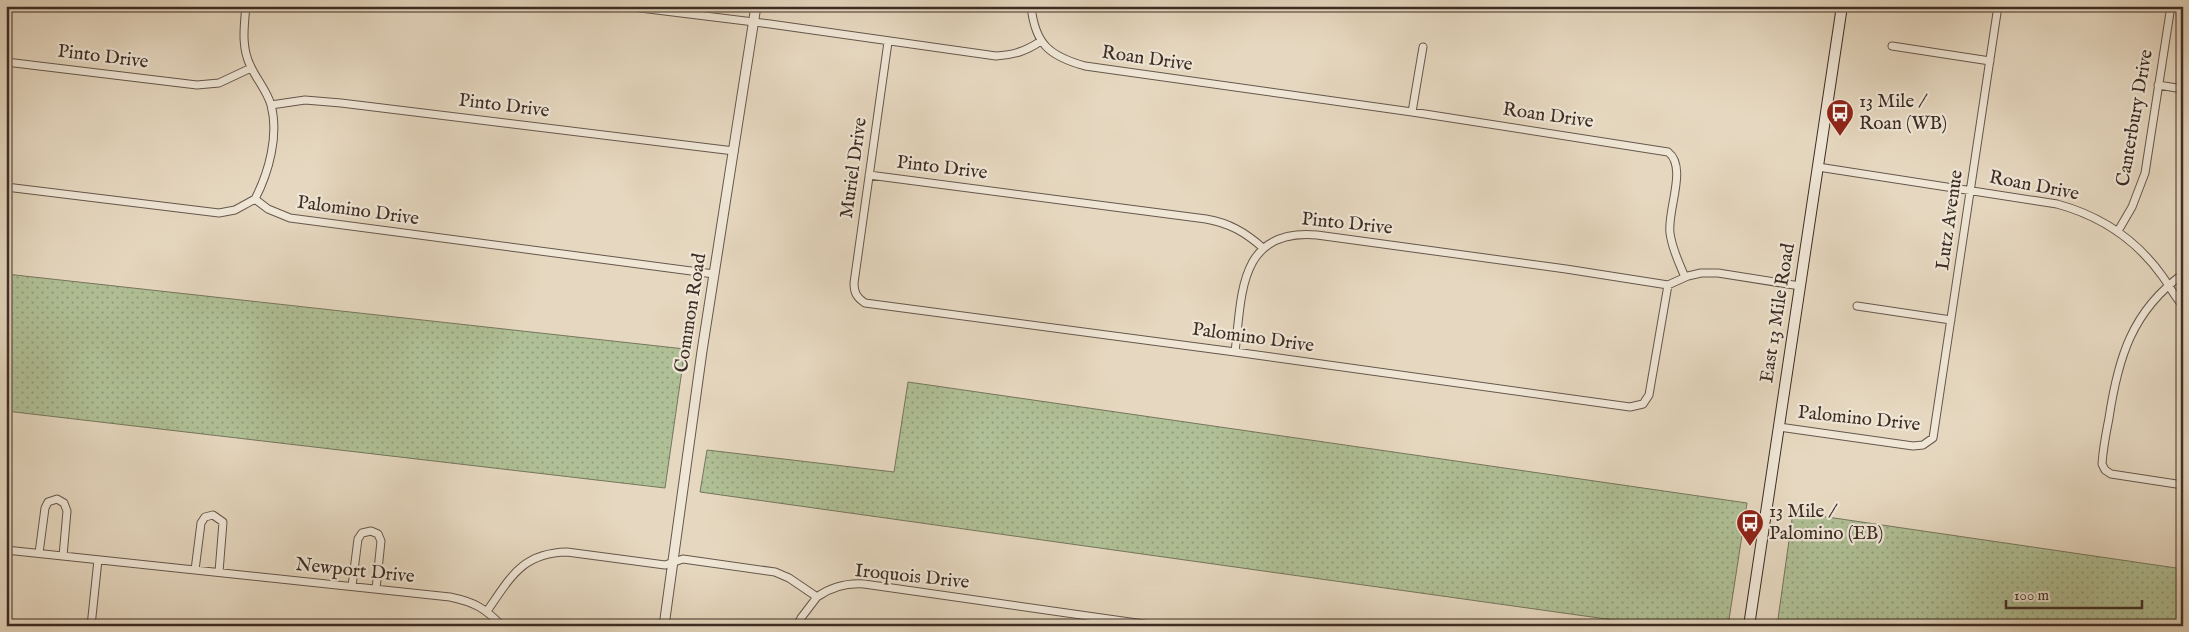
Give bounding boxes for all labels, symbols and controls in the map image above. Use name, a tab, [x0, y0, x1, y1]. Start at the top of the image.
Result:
street label: Pinto Drive	[56, 40, 150, 75]
street label: Roan Drive	[1100, 41, 1194, 77]
street label: Canterbury Drive	[2111, 47, 2159, 188]
street label: Pinto Drive	[457, 89, 551, 124]
place label: 13 Mile / Roan (WB)	[1859, 90, 1947, 136]
street label: Roan Drive	[1501, 98, 1595, 134]
bus stop icon: 13 Mile / Roan (WB)	[1825, 98, 1855, 137]
street label: Muriel Drive	[835, 116, 873, 220]
street label: Pinto Drive	[895, 151, 989, 186]
street label: Roan Drive	[1987, 166, 2081, 207]
street label: Lutz Avenue	[1931, 168, 1969, 272]
street label: Palomino Drive	[295, 191, 421, 231]
street label: Pinto Drive	[1300, 207, 1394, 241]
street label: East 13 Mile Road	[1755, 241, 1801, 384]
street label: Common Road	[670, 251, 712, 374]
street label: Palomino Drive	[1190, 318, 1316, 358]
street label: Palomino Drive	[1797, 401, 1922, 437]
place label: 13 Mile / Palomino (EB)	[1769, 500, 1883, 546]
bus stop icon: 13 Mile / Palomino (EB)	[1735, 508, 1765, 547]
street label: Newport Drive	[294, 553, 416, 589]
street label: Iroquois Drive	[854, 559, 971, 595]
scale bar	[2006, 577, 2143, 609]
text: 100 m	[2014, 586, 2050, 605]

